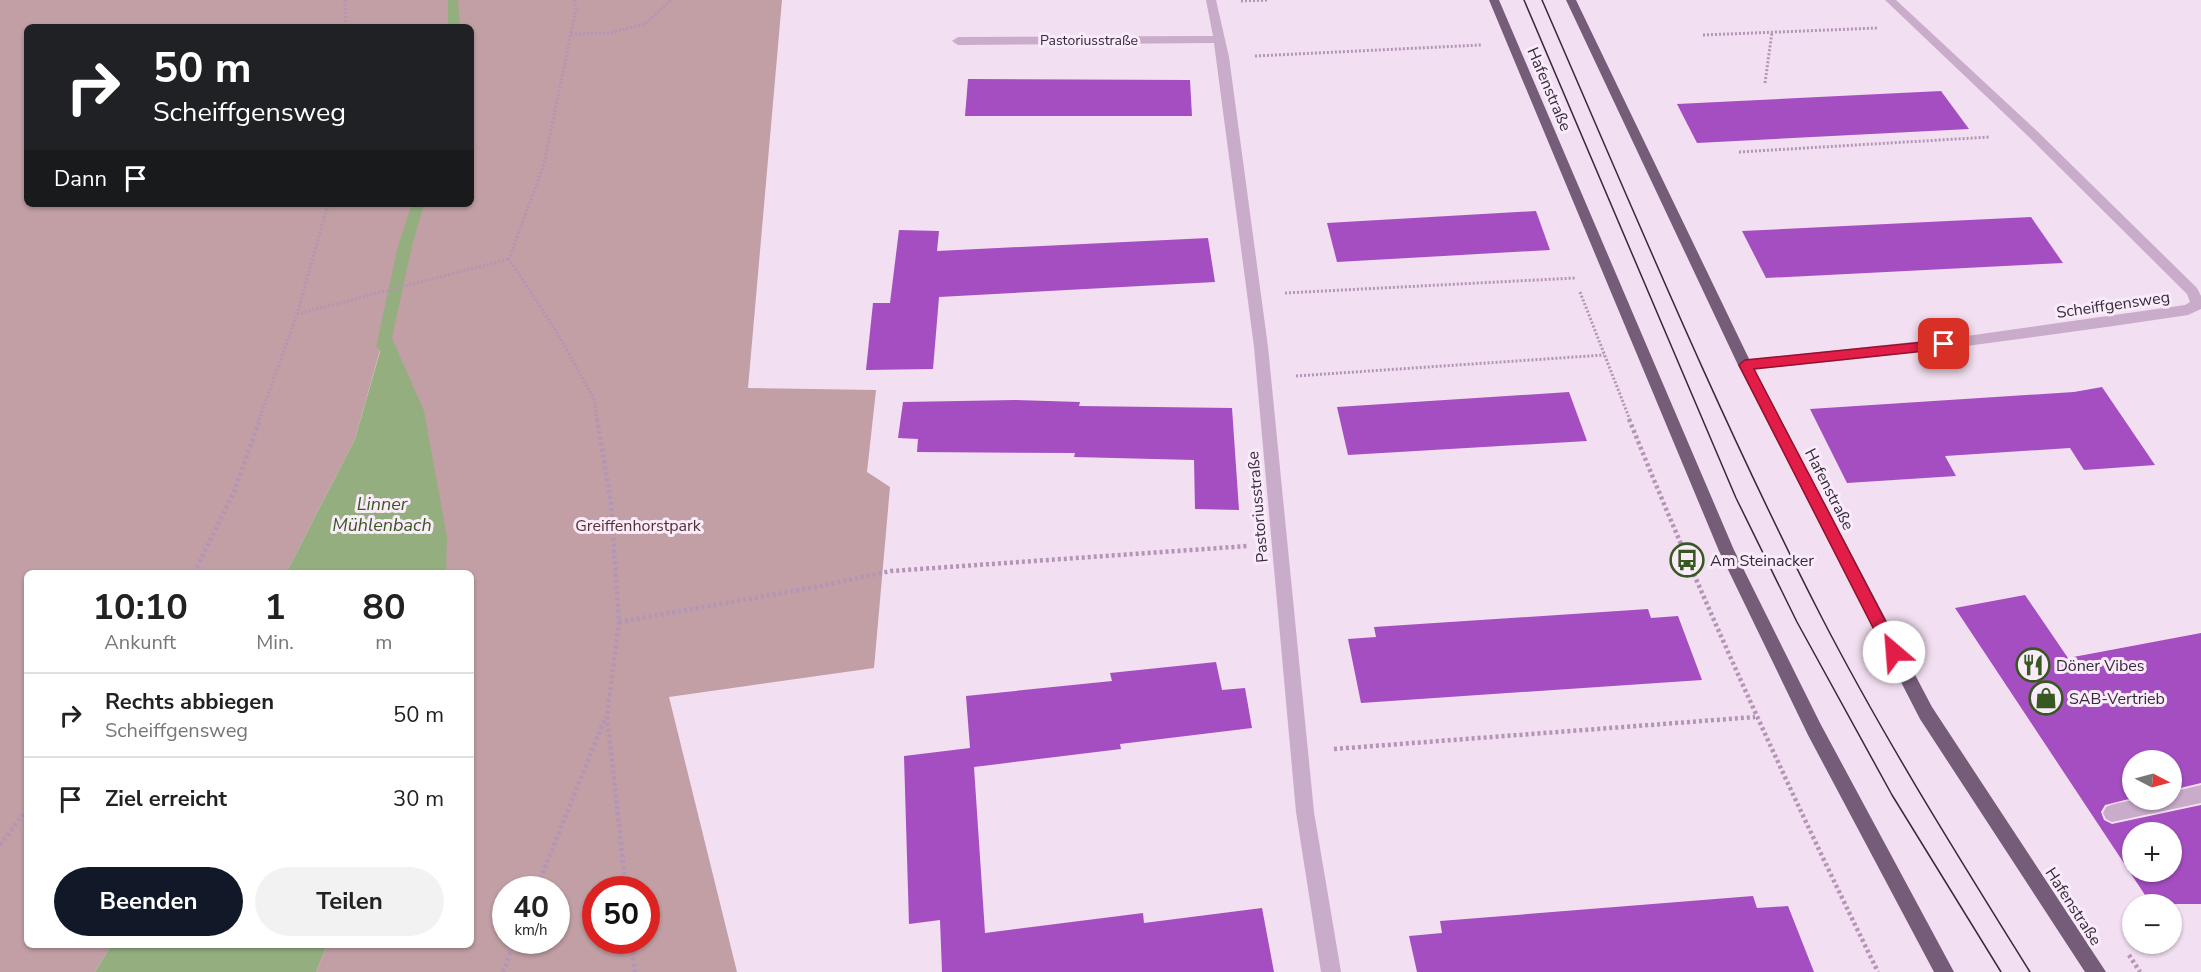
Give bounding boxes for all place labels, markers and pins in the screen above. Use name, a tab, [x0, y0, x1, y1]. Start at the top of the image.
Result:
pin	[1918, 318, 1969, 369]
bus stop icon: Am Steinacker	[1669, 542, 1705, 578]
place label: Am Steinacker	[1710, 550, 1814, 572]
restaurant icon: Döner Vibes	[2015, 647, 2051, 683]
place label: Döner Vibes	[2056, 655, 2144, 677]
shop icon: SAB-Vertrieb	[2028, 680, 2064, 716]
place label: SAB-Vertrieb	[2069, 688, 2165, 710]

